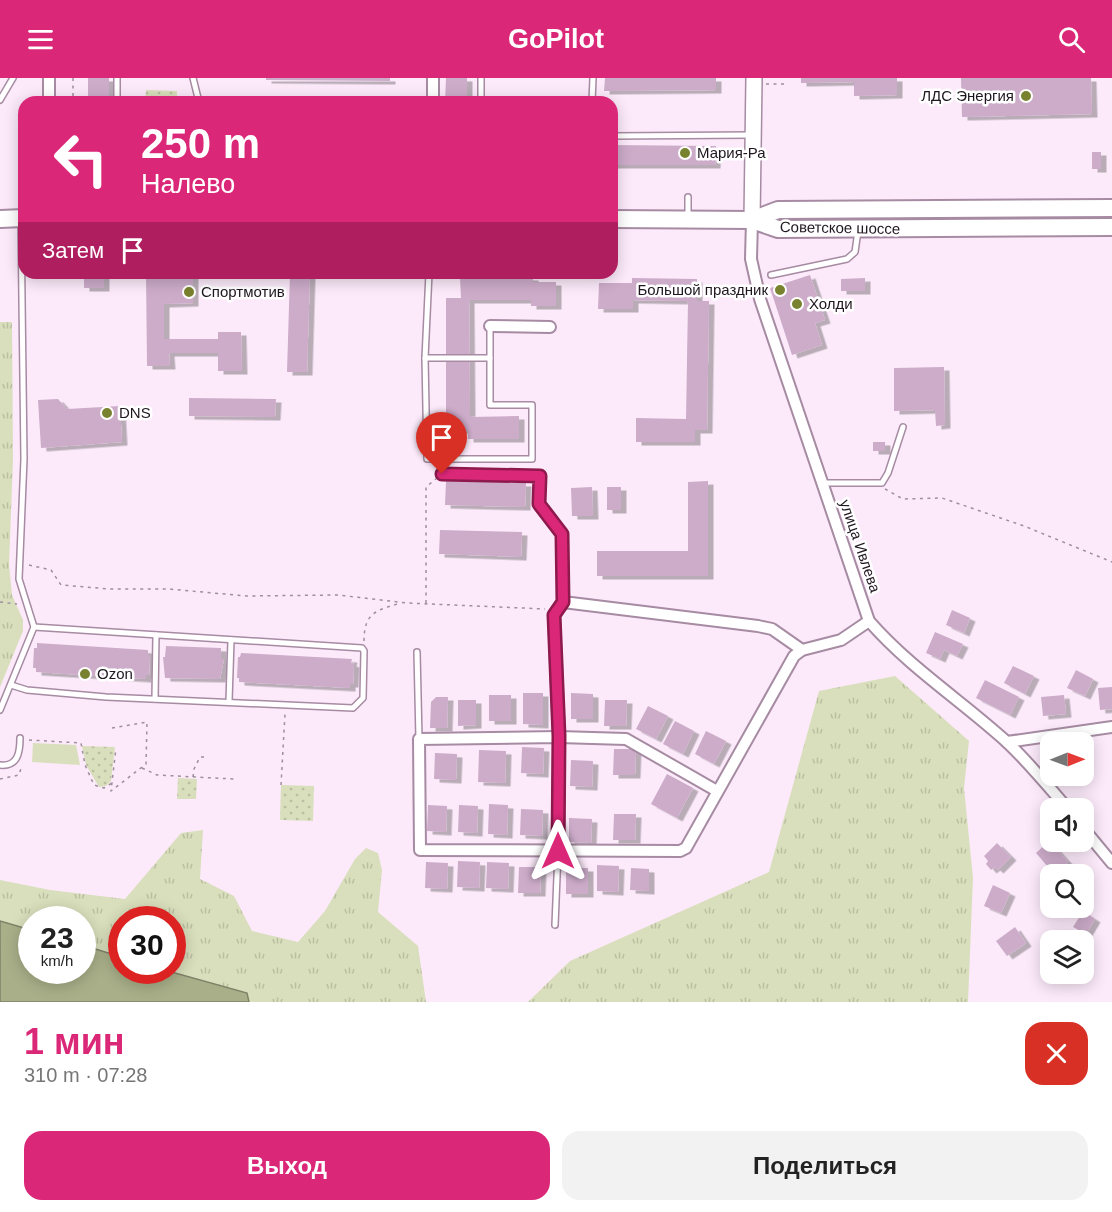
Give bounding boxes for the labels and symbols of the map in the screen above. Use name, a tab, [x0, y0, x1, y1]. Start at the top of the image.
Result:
place label: ЛДС Энергия	[921, 87, 1014, 104]
marker: ЛДС Энергия	[1019, 89, 1033, 103]
place label: Мария-Ра	[697, 144, 766, 161]
marker: Мария-Ра	[678, 146, 692, 160]
street label: Советское шоссе	[780, 218, 900, 237]
place label: Большой праздник	[637, 281, 768, 298]
place label: Спортмотив	[201, 283, 285, 300]
marker: Большой праздник	[773, 283, 787, 297]
marker: Спортмотив	[182, 285, 196, 299]
place label: Холди	[809, 295, 853, 312]
marker: Холди	[790, 297, 804, 311]
place label: DNS	[119, 404, 151, 421]
marker: DNS	[100, 406, 114, 420]
pin	[416, 412, 467, 474]
street label: улица Ивлева	[837, 497, 885, 595]
place label: Ozon	[97, 665, 133, 682]
marker: Ozon	[78, 667, 92, 681]
north arrow	[1040, 732, 1094, 786]
position arrow	[526, 819, 590, 883]
speed limit sign: 30	[108, 906, 186, 984]

